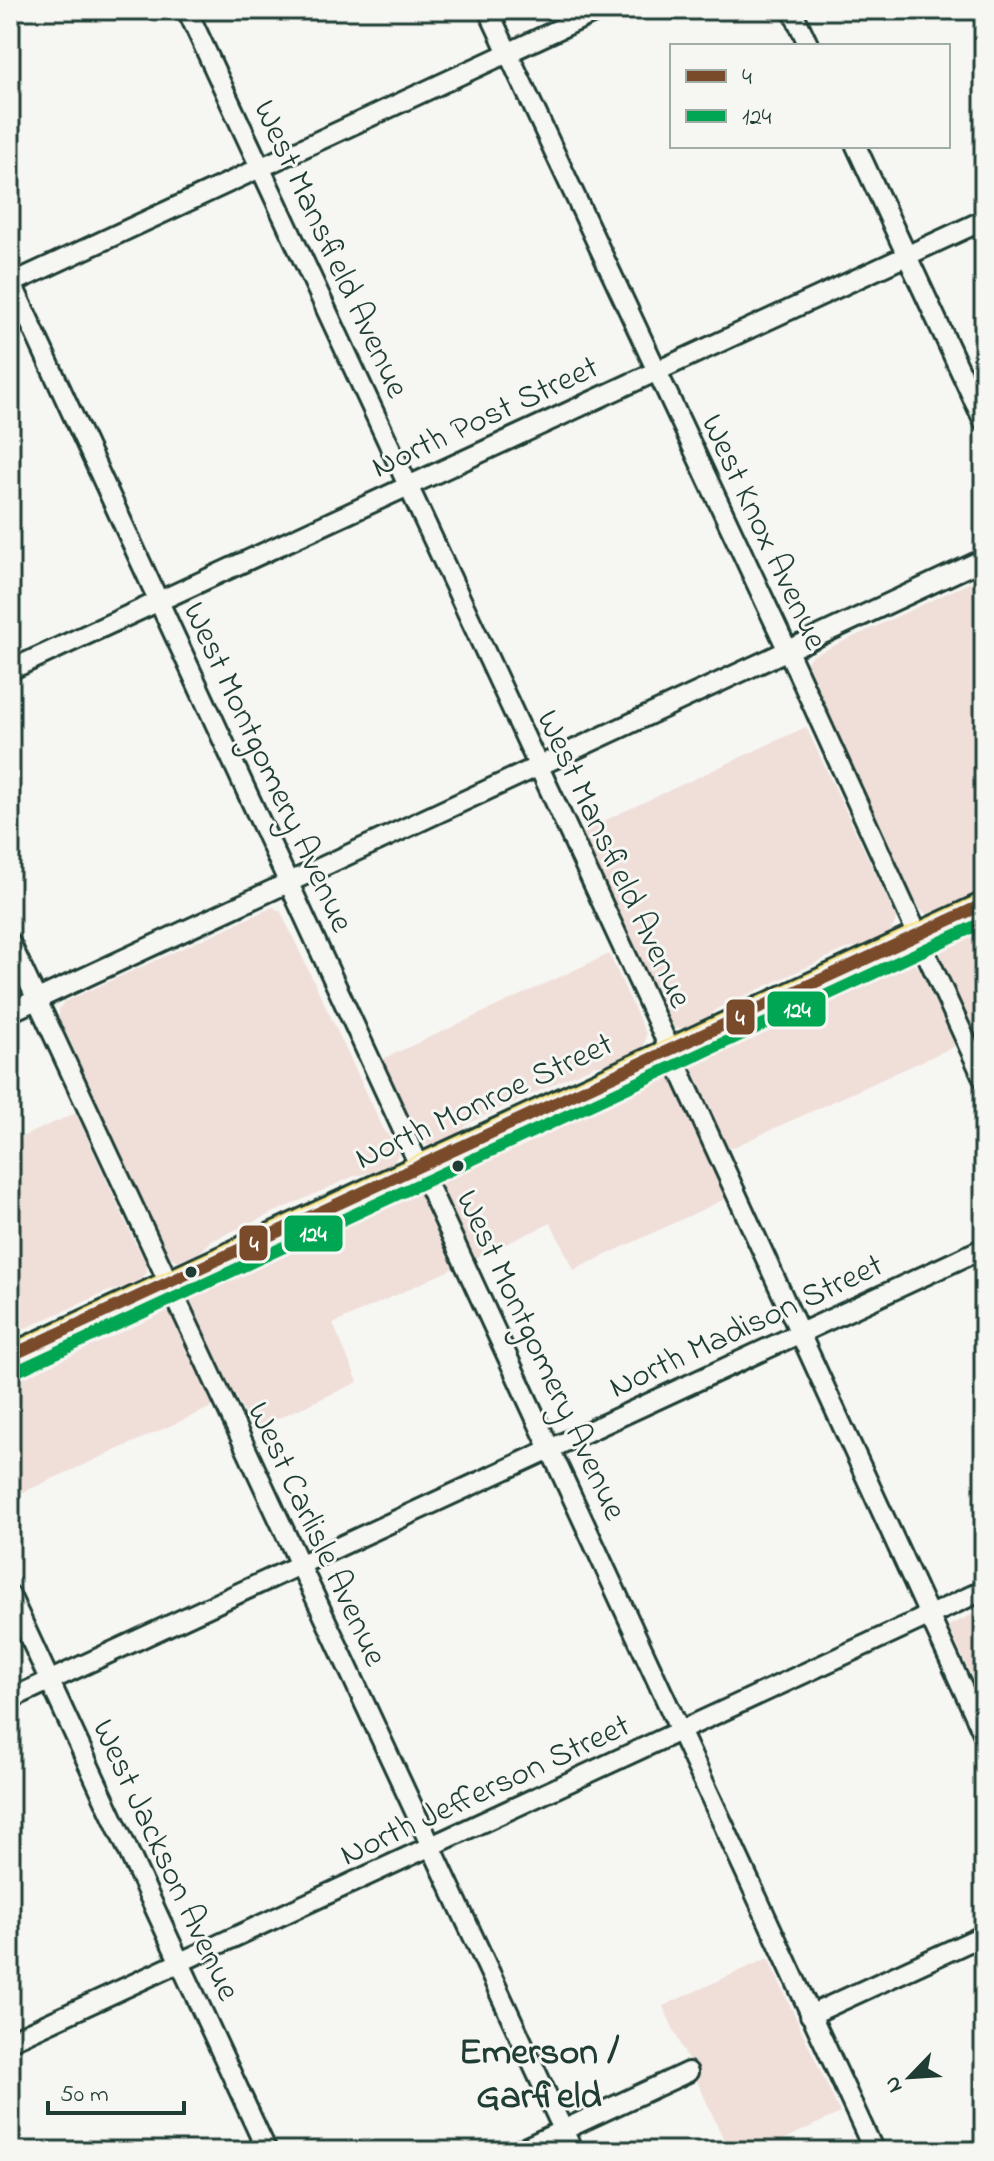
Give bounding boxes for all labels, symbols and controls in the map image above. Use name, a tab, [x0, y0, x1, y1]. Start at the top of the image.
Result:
legend	[670, 44, 950, 148]
text: 4	[742, 61, 752, 96]
street label: West Mansfield Avenue	[238, 92, 421, 408]
text: 124	[742, 101, 772, 136]
street label: North Post Street	[364, 344, 607, 493]
street label: West Knox Avenue	[686, 407, 839, 660]
street label: West Montgomery Avenue	[168, 594, 365, 942]
street label: West Mansfield Avenue	[521, 702, 704, 1018]
line badge: 124	[766, 990, 827, 1028]
text: 124	[784, 996, 811, 1028]
line badge: 4	[725, 998, 756, 1036]
text: 4	[735, 1004, 745, 1036]
street label: North Monroe Street	[347, 1021, 622, 1184]
unlabelled marker	[450, 1158, 466, 1174]
street label: West Montgomery Avenue	[441, 1182, 638, 1530]
line badge: 124	[283, 1214, 344, 1253]
text: 124	[300, 1220, 327, 1252]
line badge: 4	[238, 1224, 269, 1262]
text: 4	[249, 1230, 259, 1262]
street label: North Madison Street	[601, 1242, 892, 1413]
unlabelled marker	[183, 1264, 199, 1280]
street label: West Carlisle Avenue	[232, 1394, 399, 1676]
street label: North Jefferson Street	[332, 1702, 639, 1881]
street label: West Jackson Avenue	[77, 1712, 252, 2010]
district label: Emerson / Garfield	[459, 2026, 619, 2126]
north arrow	[870, 2037, 950, 2117]
scale bar	[48, 2065, 184, 2115]
text: N	[877, 2071, 912, 2098]
text: 50 m	[60, 2078, 109, 2113]

